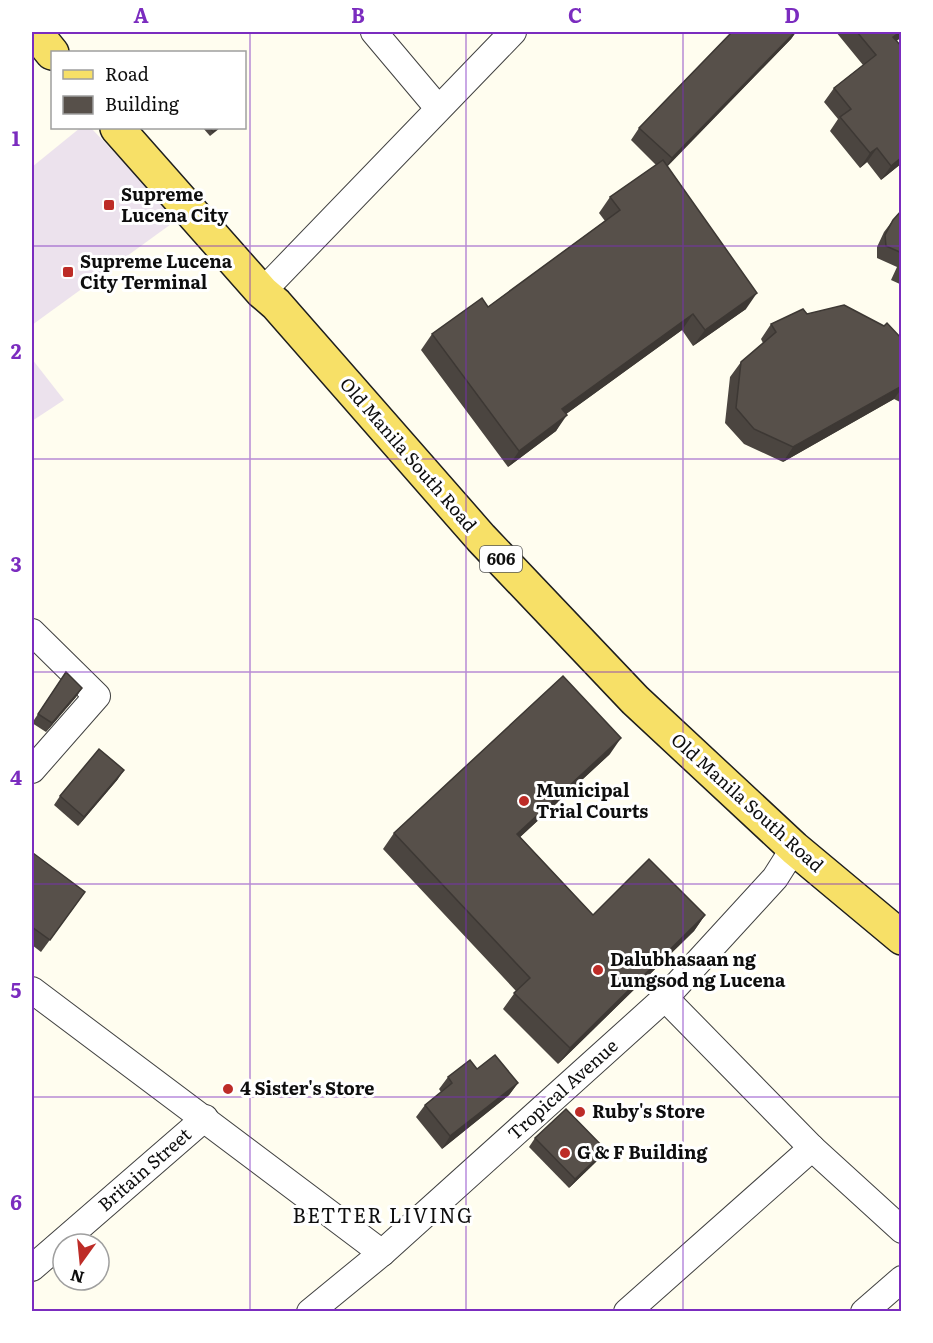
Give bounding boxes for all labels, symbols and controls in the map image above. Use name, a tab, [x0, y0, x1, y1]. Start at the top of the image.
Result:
text: A	[133, 0, 149, 29]
text: B	[351, 0, 365, 29]
text: C	[568, 0, 582, 29]
text: D	[784, 0, 800, 29]
legend	[51, 51, 246, 129]
text: Road	[105, 60, 149, 87]
text: Building	[105, 90, 180, 117]
text: 1	[12, 122, 20, 152]
place label: Supreme Lucena City	[121, 180, 228, 228]
marker: Supreme Lucena City	[102, 198, 116, 212]
place label: Supreme Lucena City Terminal	[80, 247, 233, 295]
marker: Supreme Lucena City Terminal	[61, 265, 75, 279]
text: 2	[11, 335, 22, 365]
street label: Old Manila South Road	[334, 371, 484, 537]
road number: 606	[480, 546, 522, 572]
text: 3	[10, 548, 22, 578]
street label: Old Manila South Road	[666, 726, 830, 878]
text: 4	[10, 761, 22, 791]
place label: Municipal Trial Courts	[536, 776, 648, 824]
marker: Municipal Trial Courts	[517, 794, 531, 808]
place label: Dalubhasaan ng Lungsod ng Lucena	[610, 945, 786, 993]
marker: Dalubhasaan ng Lungsod ng Lucena	[591, 963, 605, 977]
text: 5	[11, 974, 22, 1004]
street label: Tropical Avenue	[501, 1032, 623, 1146]
place label: 4 Sister's Store	[240, 1074, 374, 1101]
marker: 4 Sister's Store	[221, 1082, 235, 1096]
place label: Ruby's Store	[592, 1097, 705, 1124]
marker: Ruby's Store	[573, 1105, 587, 1119]
street label: Britain Street	[92, 1120, 197, 1217]
place label: G & F Building	[577, 1138, 709, 1165]
marker: G & F Building	[558, 1146, 572, 1160]
text: 6	[10, 1186, 22, 1216]
district label: BETTER LIVING	[293, 1199, 474, 1229]
north arrow	[51, 1232, 111, 1292]
text: N	[67, 1264, 86, 1291]

